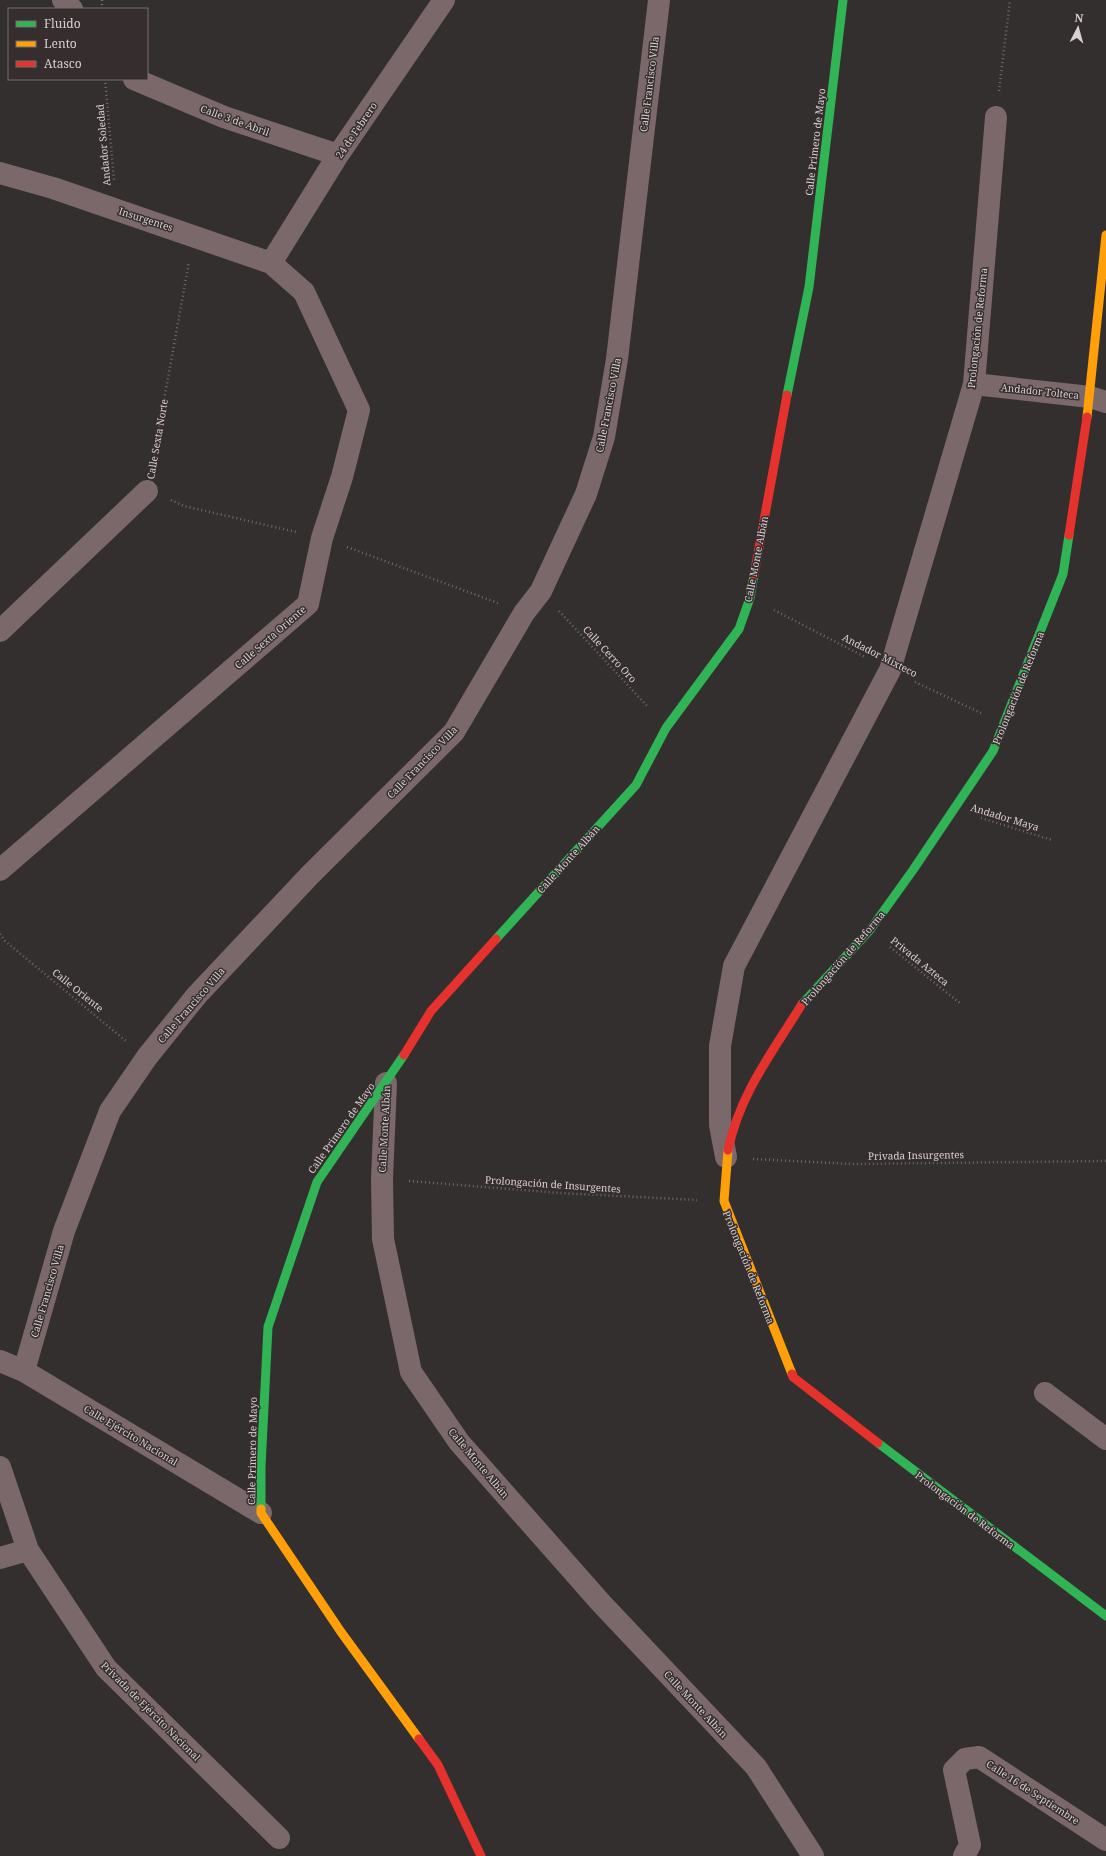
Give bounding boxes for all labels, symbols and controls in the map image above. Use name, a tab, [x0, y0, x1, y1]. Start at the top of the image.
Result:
legend	[8, 8, 148, 80]
north arrow	[1058, 8, 1098, 48]
text: N	[1074, 10, 1085, 26]
text: Fluido	[44, 15, 81, 32]
text: Lento	[44, 35, 77, 52]
street label: Calle Francisco Villa	[636, 35, 662, 133]
text: Atasco	[44, 55, 82, 72]
street label: Calle Primero de Mayo	[801, 87, 829, 196]
street label: 24 de Febrero	[332, 99, 380, 161]
street label: Calle 3 de Abril	[199, 101, 271, 139]
street label: Andador Soledad	[92, 104, 114, 186]
street label: Insurgentes	[117, 204, 175, 234]
street label: Prolongación de Reforma	[964, 267, 990, 389]
street label: Calle Francisco Villa	[592, 356, 624, 454]
street label: Andador Tolteca	[1000, 380, 1080, 402]
street label: Calle Sexta Norte	[143, 398, 171, 480]
street label: Calle Monte Albán	[741, 514, 771, 603]
street label: Calle Sexta Oriente	[231, 602, 309, 672]
street label: Calle Cerro Oro	[580, 622, 640, 686]
street label: Prolongación de Reforma	[989, 629, 1047, 747]
street label: Andador Mixteco	[840, 630, 920, 680]
street label: Calle Francisco Villa	[384, 722, 461, 801]
street label: Andador Maya	[969, 800, 1041, 834]
street label: Calle Monte Albán	[534, 821, 603, 896]
street label: Prolongación de Reforma	[798, 907, 888, 1008]
street label: Privada Azteca	[888, 933, 952, 989]
street label: Calle Francisco Villa	[154, 964, 228, 1046]
street label: Calle Oriente	[50, 965, 106, 1015]
street label: Calle Primero de Mayo	[304, 1080, 378, 1176]
street label: Calle Monte Albán	[375, 1084, 393, 1173]
street label: Privada Insurgentes	[868, 1147, 965, 1163]
street label: Prolongación de Insurgentes	[485, 1172, 622, 1196]
street label: Prolongación de Reforma	[720, 1208, 778, 1326]
street label: Calle Francisco Villa	[27, 1243, 67, 1339]
street label: Calle Primero de Mayo	[244, 1397, 260, 1505]
street label: Calle Ejército Nacional	[81, 1401, 181, 1469]
street label: Calle Monte Albán	[446, 1425, 513, 1501]
street label: Prolongación de Reforma	[912, 1468, 1018, 1552]
street label: Privada de Ejército Nacional	[98, 1658, 204, 1764]
street label: Calle Monte Albán	[661, 1667, 731, 1741]
street label: Calle 16 de Septiembre	[984, 1757, 1082, 1827]

